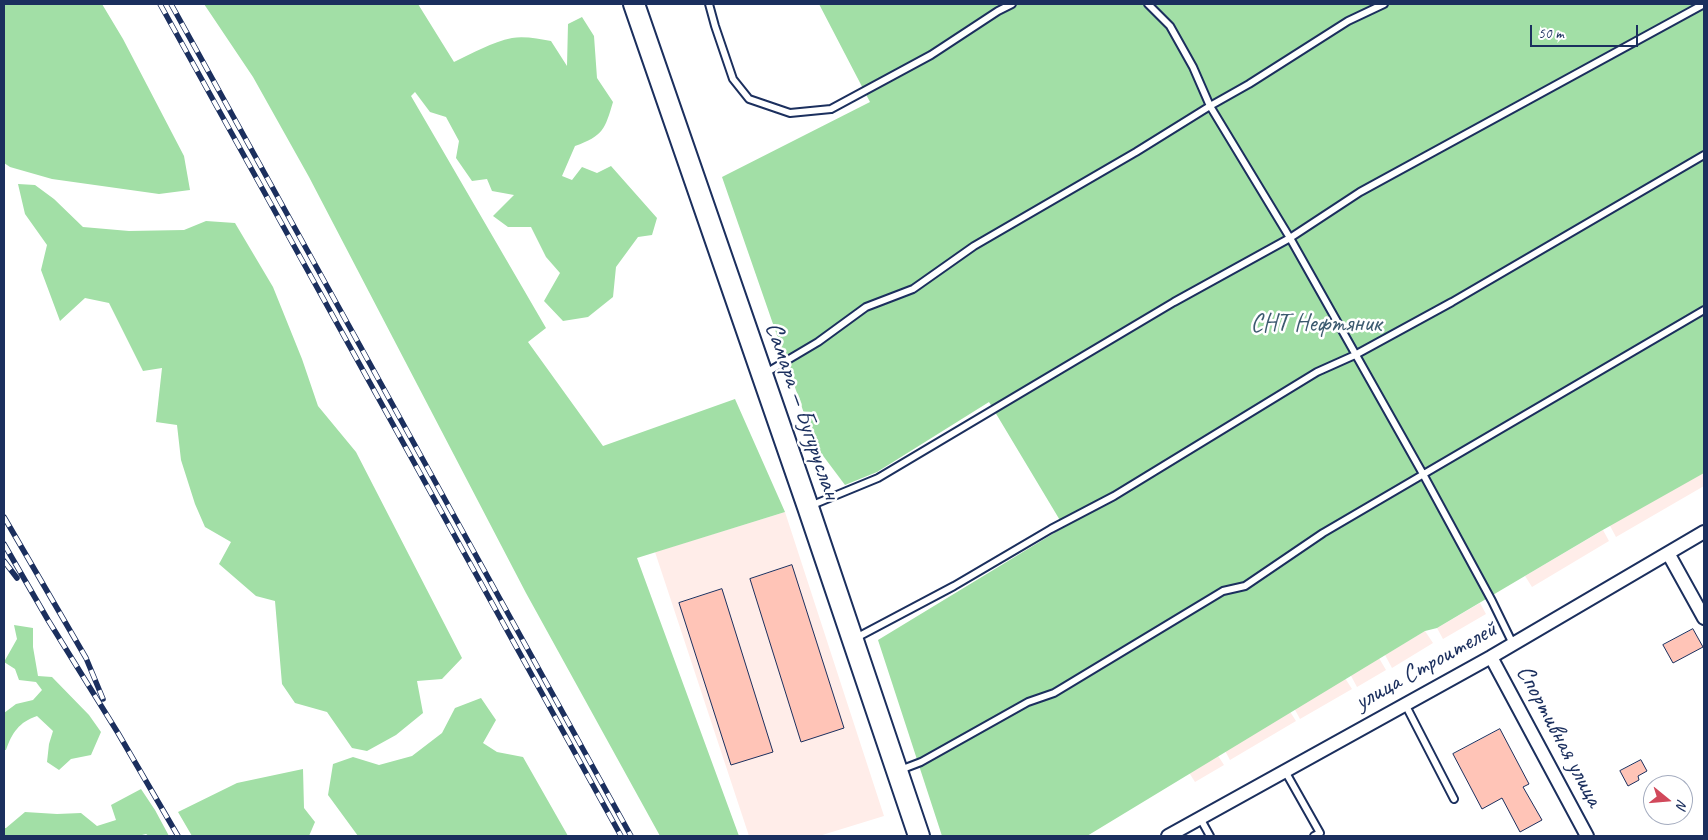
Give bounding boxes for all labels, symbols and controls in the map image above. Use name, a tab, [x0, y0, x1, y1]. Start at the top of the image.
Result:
scale bar	[1533, 15, 1640, 47]
text: 50 m	[1538, 24, 1564, 43]
park label: СНТ Нефтяник	[1251, 309, 1381, 339]
street label: Самара — Бугуруслан	[758, 319, 846, 503]
street label: улица Строителей	[1350, 615, 1502, 717]
street label: Спортивная улица	[1509, 660, 1609, 812]
north arrow	[1643, 775, 1693, 825]
text: N	[1672, 798, 1691, 811]

